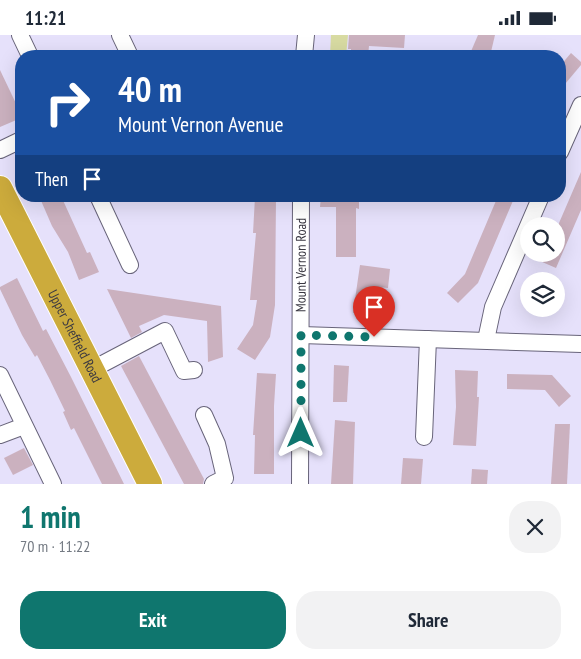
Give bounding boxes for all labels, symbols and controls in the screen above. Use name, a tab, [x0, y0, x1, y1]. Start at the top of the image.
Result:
text: 11:21	[25, 6, 66, 30]
text: 40 m	[118, 66, 182, 112]
icon: right	[35, 70, 100, 135]
text: Mount Vernon Avenue	[118, 110, 284, 138]
icon: arrive	[78, 165, 106, 193]
text: Then	[35, 167, 68, 191]
map controls	[520, 217, 565, 317]
button: search	[520, 217, 565, 262]
street label: Mount Vernon Road	[292, 218, 310, 312]
button: layers	[520, 272, 565, 317]
pin	[353, 286, 395, 337]
street label: Upper Sheffield Road	[44, 287, 106, 386]
icon: arrive	[360, 293, 388, 321]
position arrow	[274, 406, 326, 458]
text: 1 min	[20, 497, 81, 536]
button: close	[509, 501, 561, 553]
text: 70 m · 11:22	[20, 536, 91, 556]
button: Exit	[20, 591, 286, 649]
button: Share	[296, 591, 561, 649]

